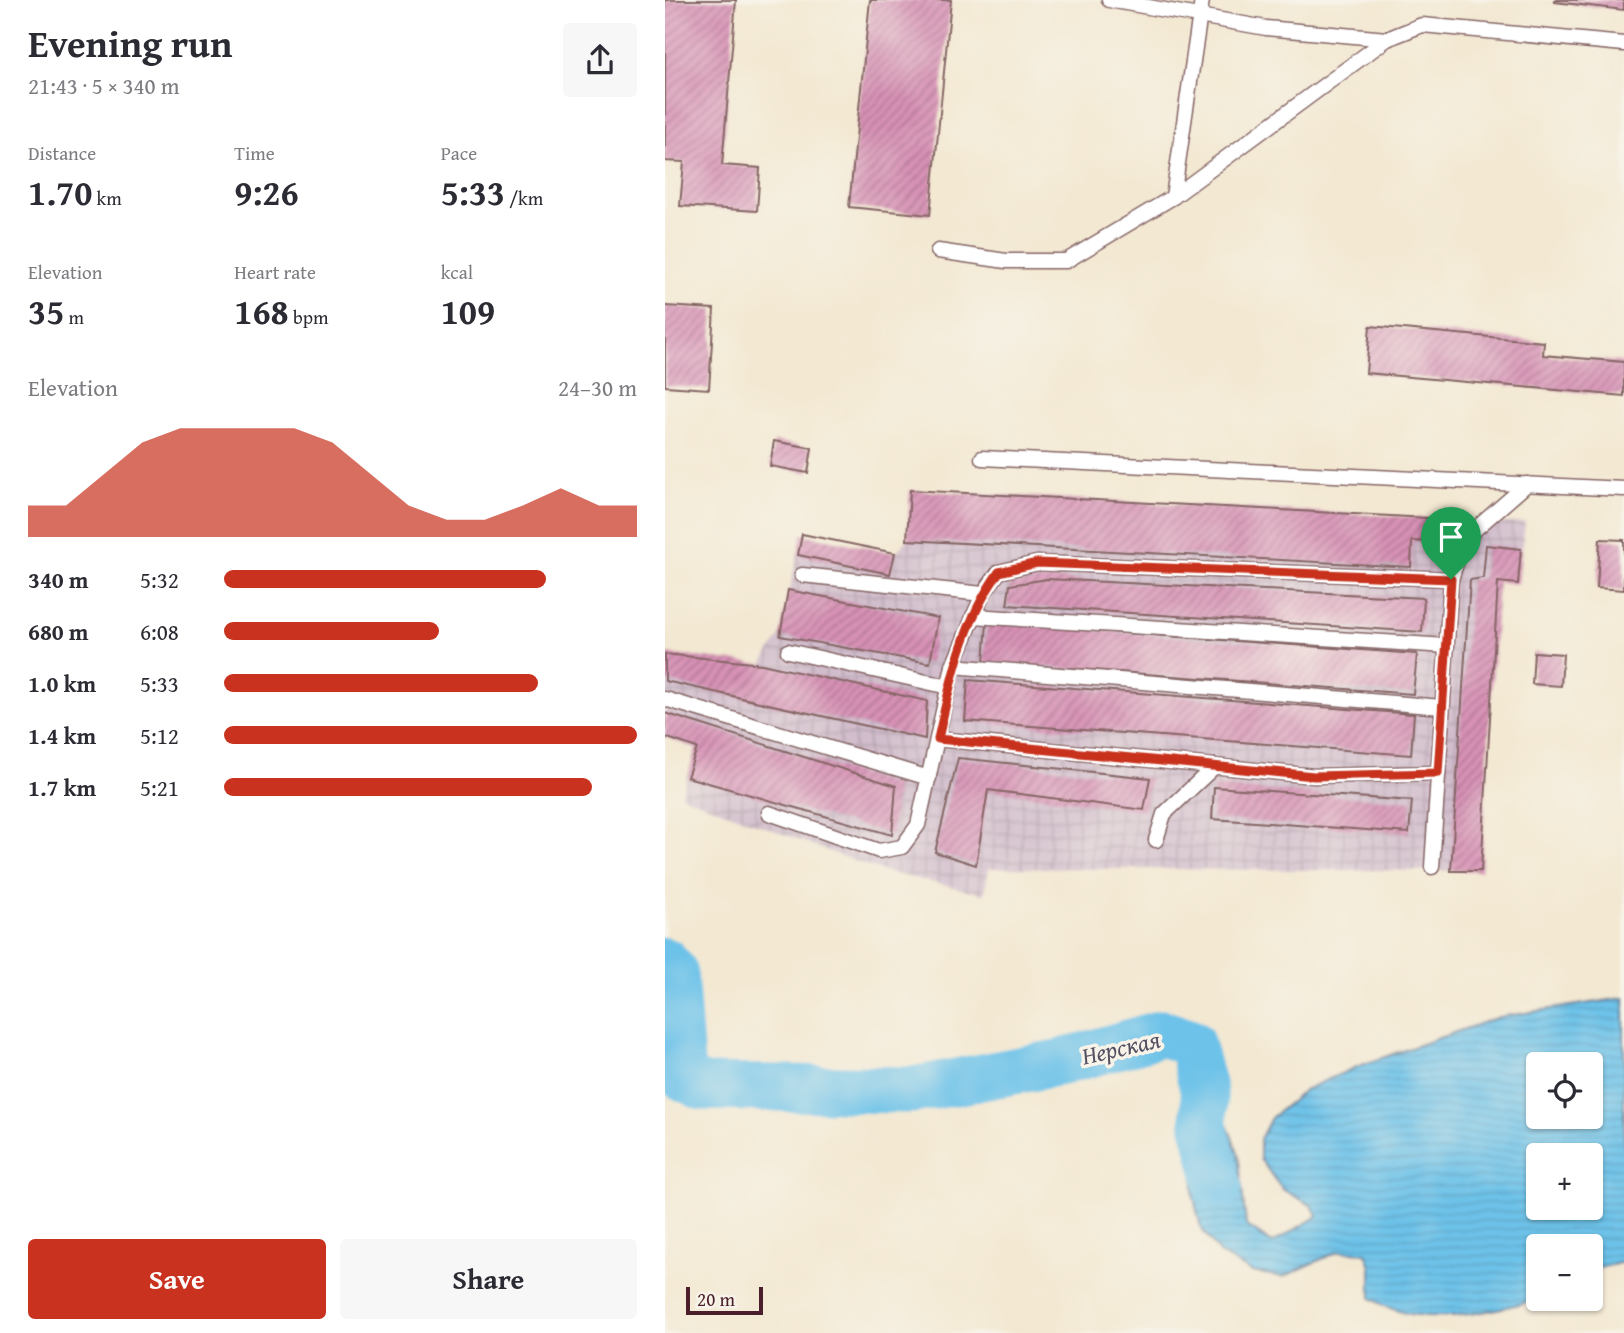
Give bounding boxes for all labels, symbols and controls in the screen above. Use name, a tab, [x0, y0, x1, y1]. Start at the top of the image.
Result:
text: Evening run	[28, 15, 232, 71]
button: share	[563, 23, 637, 97]
text: 21:43 · 5 × 340 m	[28, 69, 180, 102]
text: Distance	[28, 139, 96, 167]
text: Time	[234, 139, 275, 167]
text: Pace	[441, 139, 477, 167]
text: 1.70	[28, 167, 92, 218]
text: 9:26	[234, 167, 299, 218]
text: 5:33	[441, 167, 505, 218]
text: km	[92, 184, 122, 212]
text: /km	[505, 184, 543, 212]
text: Elevation	[28, 258, 102, 286]
text: Heart rate	[234, 258, 316, 286]
text: kcal	[441, 258, 473, 286]
text: 35	[28, 286, 64, 337]
text: 168	[234, 286, 289, 337]
text: 109	[441, 286, 495, 337]
text: m	[64, 303, 84, 331]
text: bpm	[289, 303, 329, 331]
text: Elevation	[28, 371, 118, 404]
text: 24–30 m	[558, 371, 637, 404]
pin	[1421, 507, 1481, 579]
icon: arrive	[1432, 518, 1470, 556]
text: 340 m	[28, 563, 89, 596]
text: 5:32	[140, 563, 179, 596]
text: 680 m	[28, 615, 89, 648]
text: 6:08	[140, 615, 179, 648]
text: 1.0 km	[28, 667, 96, 700]
text: 5:33	[140, 667, 179, 700]
text: 1.4 km	[28, 719, 96, 752]
text: 5:12	[140, 719, 179, 752]
text: 1.7 km	[28, 771, 96, 804]
text: 5:21	[140, 771, 179, 804]
water label: Нерская	[1078, 1021, 1164, 1074]
map controls	[1526, 1052, 1603, 1311]
button: locate	[1526, 1052, 1603, 1129]
button: +	[1526, 1143, 1603, 1220]
button: −	[1526, 1234, 1603, 1311]
button: Save	[28, 1239, 326, 1319]
button: Share	[340, 1239, 637, 1319]
scale bar	[686, 1284, 763, 1316]
text: 20 m	[697, 1285, 735, 1313]

